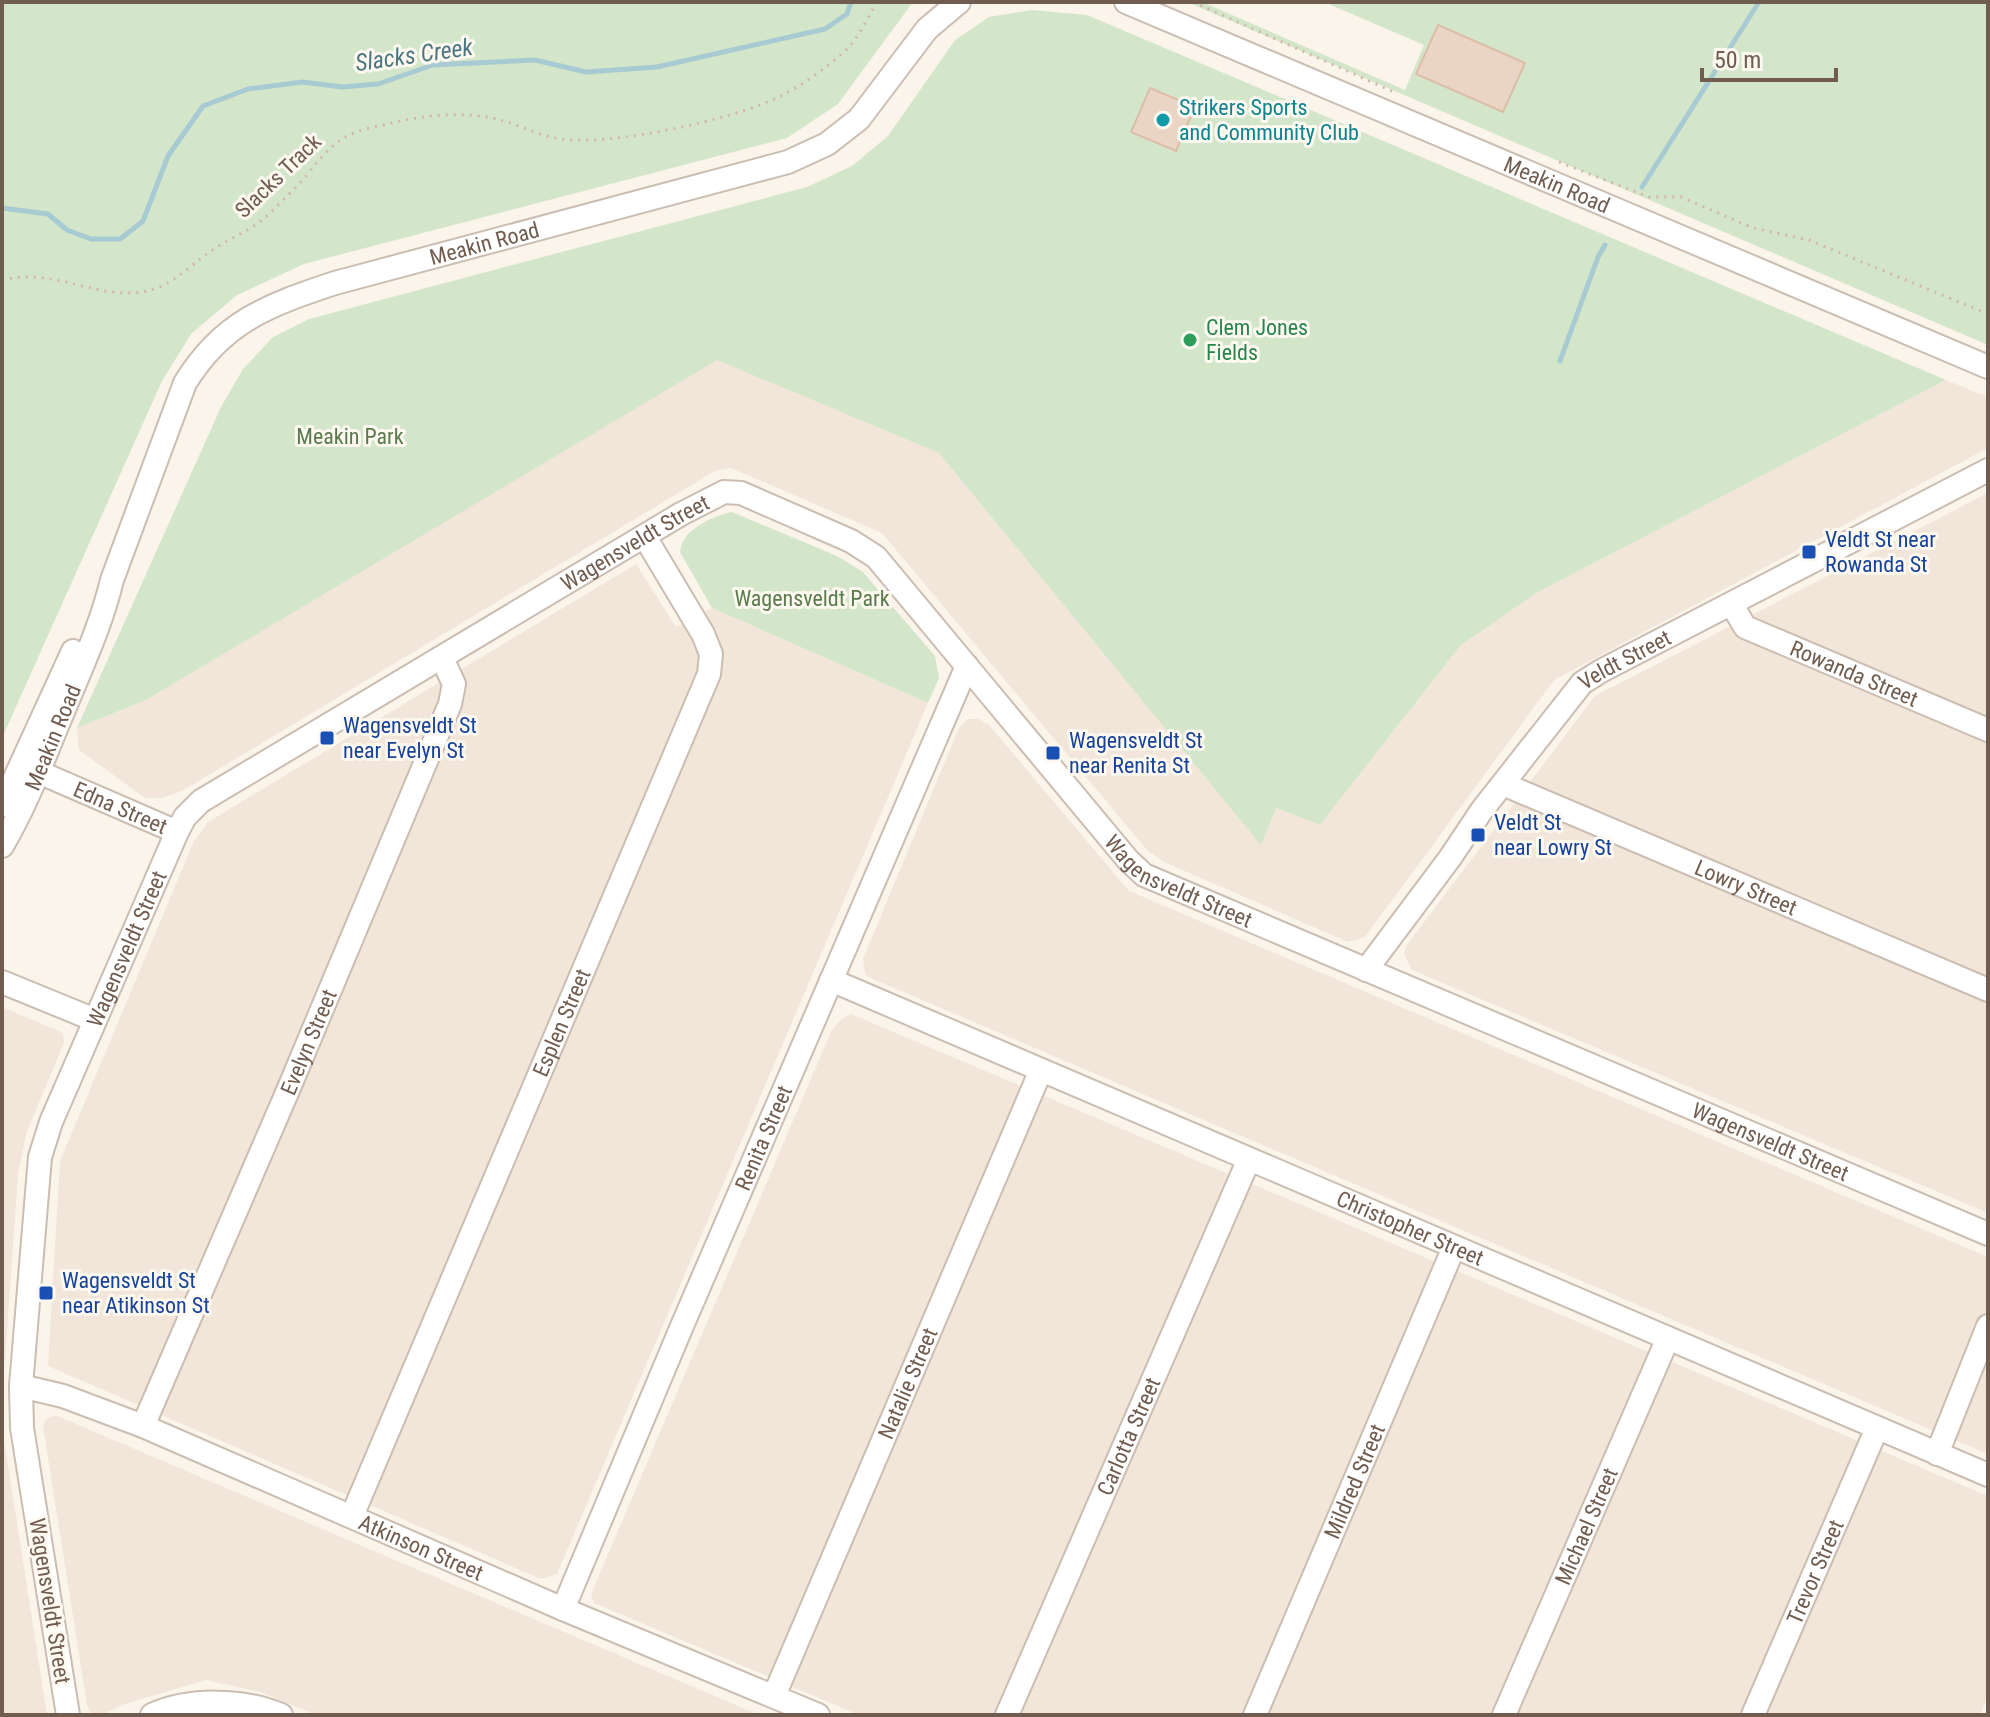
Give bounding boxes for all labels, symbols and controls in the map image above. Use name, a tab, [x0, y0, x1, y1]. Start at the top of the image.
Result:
scale bar	[1702, 32, 1836, 82]
water label: Slacks Creek	[353, 33, 475, 77]
text: 50 m	[1714, 46, 1761, 74]
place label: Strikers Sports and Community Club	[1179, 95, 1359, 145]
marker: Strikers Sports and Community Club	[1154, 111, 1172, 129]
street label: Slacks Track	[230, 129, 326, 223]
street label: Meakin Road	[1500, 151, 1614, 218]
street label: Meakin Road	[427, 217, 542, 270]
place label: Clem Jones Fields	[1206, 315, 1308, 365]
marker: Clem Jones Fields	[1181, 331, 1199, 349]
park label: Meakin Park	[296, 424, 404, 449]
street label: Wagensveldt Street	[556, 489, 713, 596]
place label: Veldt St near Rowanda St	[1825, 527, 1936, 577]
marker: Veldt St near Rowanda St	[1800, 543, 1818, 561]
park label: Wagensveldt Park	[734, 586, 890, 611]
street label: Veldt Street	[1574, 624, 1675, 695]
street label: Rowanda Street	[1786, 635, 1922, 711]
street label: Meakin Road	[19, 680, 86, 794]
place label: Wagensveldt St near Evelyn St	[343, 713, 477, 763]
place label: Wagensveldt St near Renita St	[1069, 728, 1203, 778]
marker: Wagensveldt St near Evelyn St	[318, 729, 336, 747]
marker: Wagensveldt St near Renita St	[1044, 744, 1062, 762]
street label: Edna Street	[70, 776, 171, 839]
place label: Veldt St near Lowry St	[1494, 810, 1612, 860]
marker: Veldt St near Lowry St	[1469, 826, 1487, 844]
street label: Wagensveldt Street	[1100, 830, 1256, 932]
street label: Lowry Street	[1691, 854, 1801, 920]
street label: Wagensveldt Street	[81, 867, 171, 1031]
street label: Esplen Street	[527, 965, 595, 1080]
street label: Evelyn Street	[275, 986, 341, 1099]
street label: Renita Street	[730, 1082, 797, 1194]
street label: Wagensveldt Street	[1688, 1097, 1852, 1186]
street label: Christopher Street	[1333, 1185, 1487, 1270]
place label: Wagensveldt St near Atikinson St	[62, 1268, 210, 1318]
marker: Wagensveldt St near Atikinson St	[37, 1284, 55, 1302]
street label: Natalie Street	[873, 1324, 942, 1443]
street label: Carlotta Street	[1092, 1373, 1165, 1499]
street label: Mildred Street	[1319, 1420, 1390, 1542]
street label: Michael Street	[1550, 1464, 1623, 1588]
street label: Atkinson Street	[355, 1509, 487, 1585]
street label: Wagensveldt Street	[25, 1516, 75, 1686]
street label: Trevor Street	[1781, 1516, 1848, 1628]

